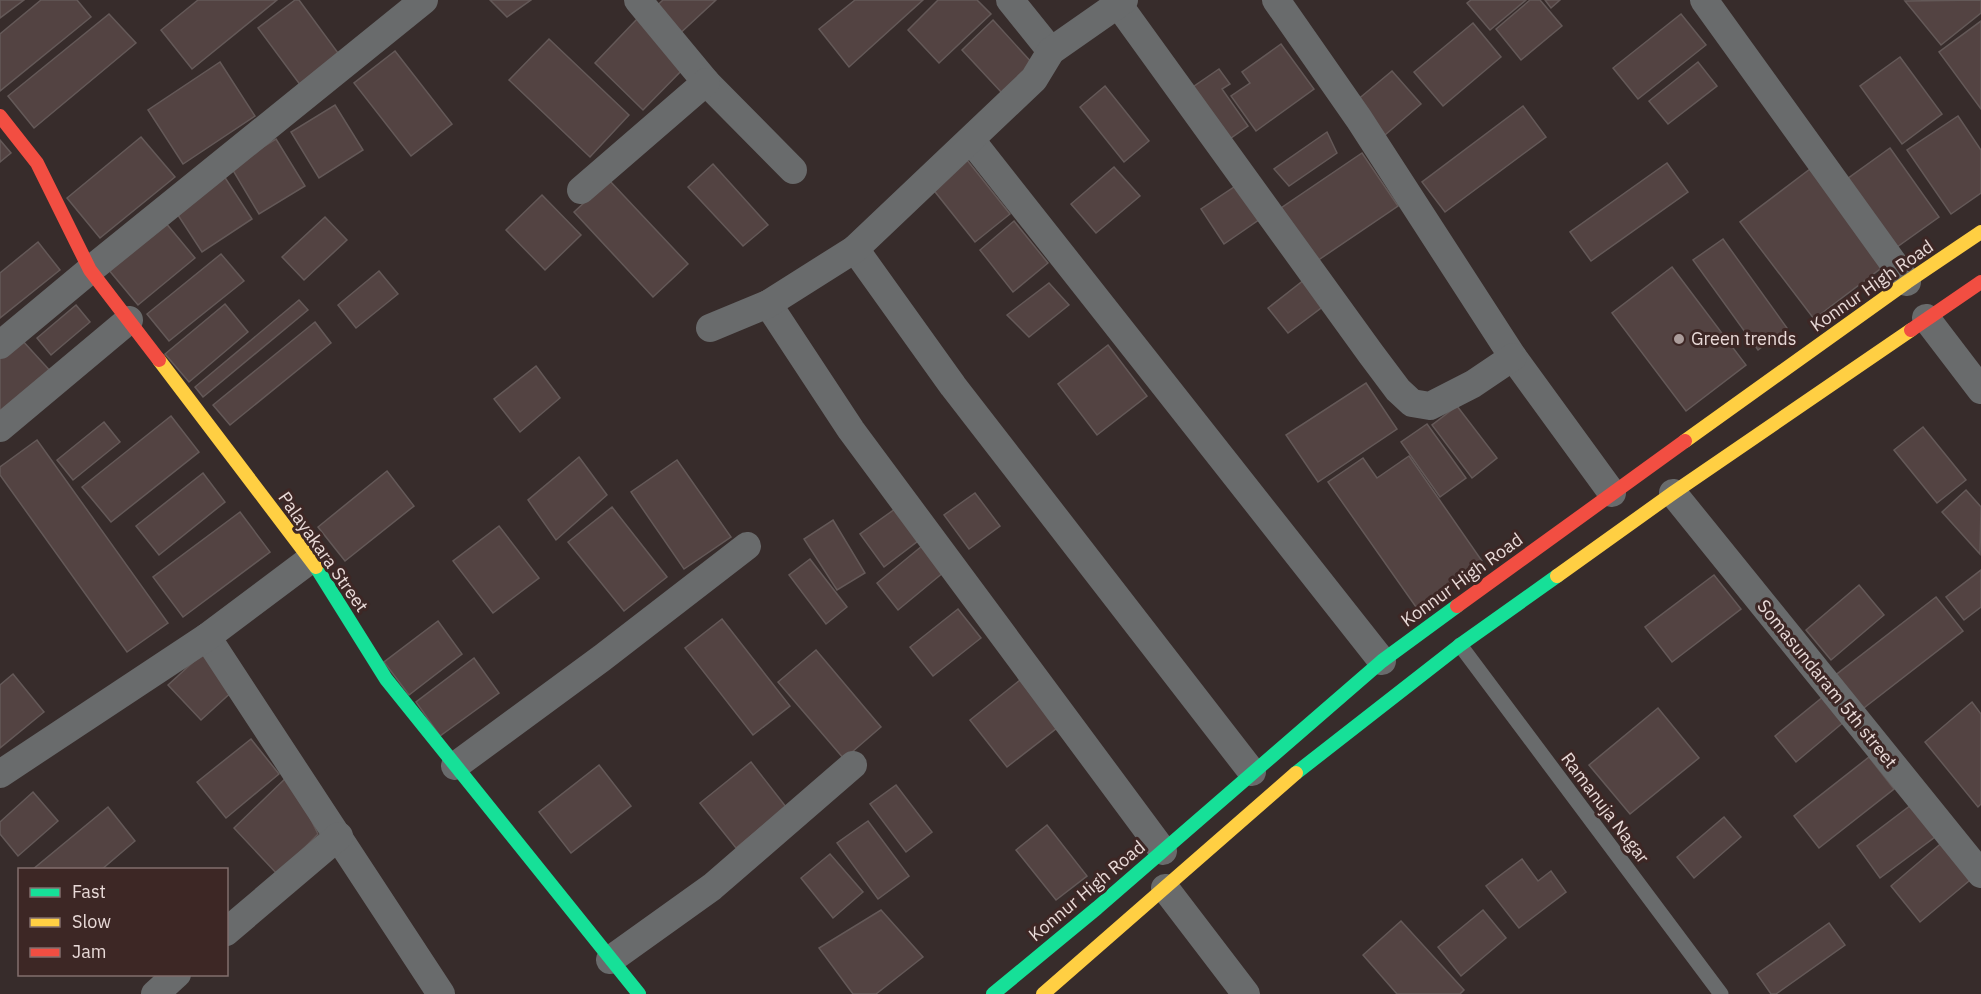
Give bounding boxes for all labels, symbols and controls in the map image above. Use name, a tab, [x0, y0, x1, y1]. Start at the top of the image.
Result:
street label: Konnur High Road	[1806, 235, 1938, 337]
place label: Green trends	[1691, 327, 1796, 350]
marker: Green trends	[1672, 332, 1686, 346]
street label: Palayakara Street	[273, 487, 374, 616]
street label: Konnur High Road	[1396, 528, 1527, 632]
street label: Somasundaram 5th street	[1752, 595, 1903, 773]
street label: Ramanuja Nagar	[1556, 748, 1655, 868]
street label: Konnur High Road	[1024, 835, 1150, 946]
legend	[18, 868, 228, 976]
text: Fast	[72, 880, 106, 903]
text: Slow	[72, 910, 111, 933]
text: Jam	[72, 940, 107, 963]

